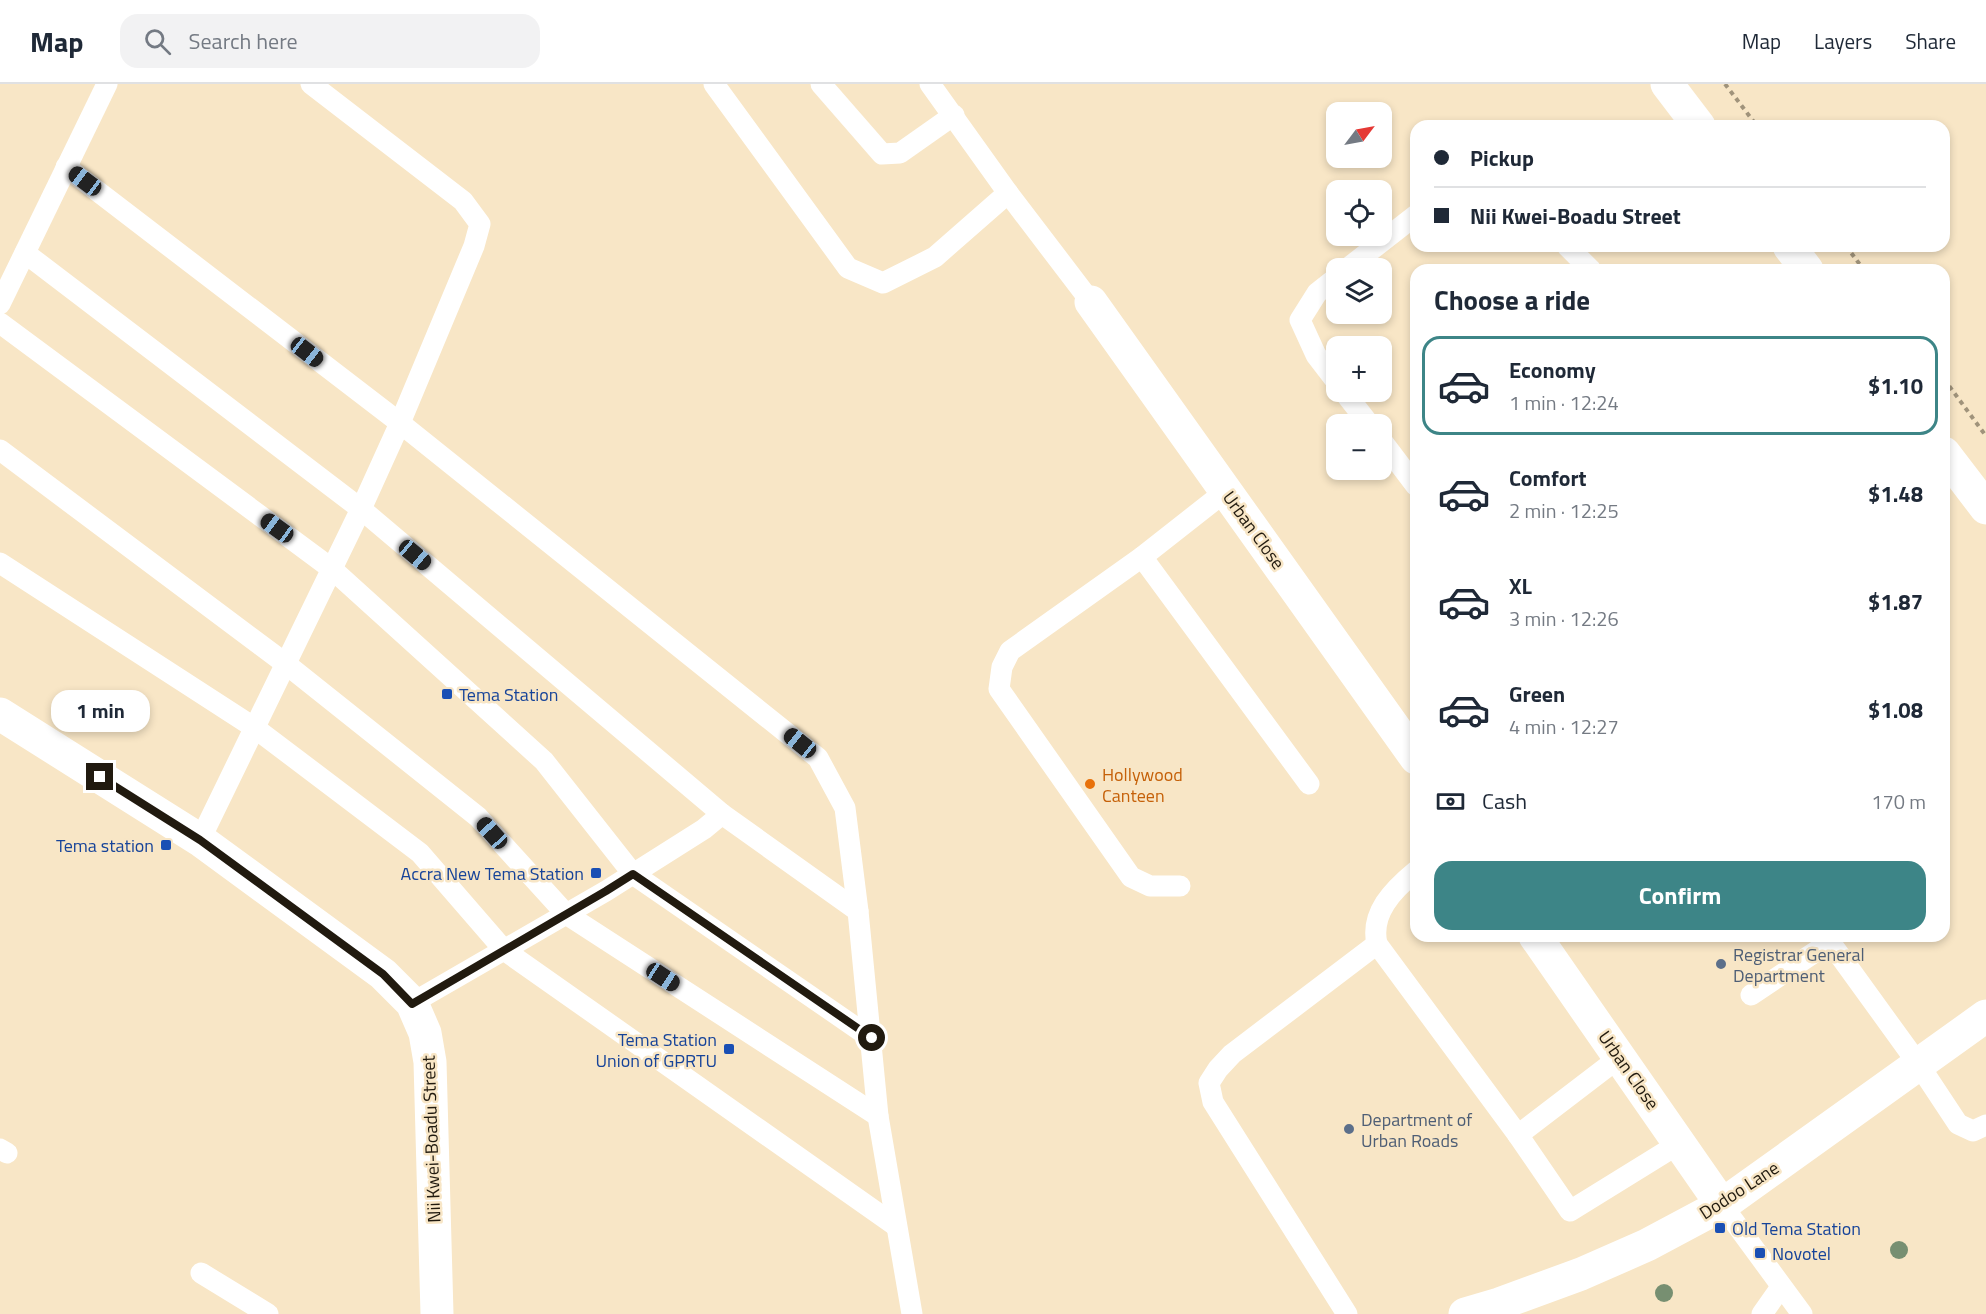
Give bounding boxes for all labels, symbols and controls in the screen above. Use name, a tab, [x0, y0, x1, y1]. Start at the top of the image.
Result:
search box	[120, 14, 540, 68]
text: Map	[30, 20, 84, 63]
text: Search here	[189, 24, 298, 58]
icon: search	[141, 25, 174, 58]
text: Map	[1742, 25, 1781, 57]
text: Layers	[1814, 25, 1872, 57]
text: Share	[1905, 25, 1956, 57]
north arrow	[1326, 102, 1392, 168]
map controls	[1326, 102, 1392, 480]
text: Pickup	[1470, 141, 1534, 175]
car	[65, 163, 105, 199]
button: locate	[1326, 180, 1392, 246]
text: Nii Kwei-Boadu Street	[1470, 199, 1681, 233]
button: layers	[1326, 258, 1392, 324]
text: Choose a ride	[1434, 279, 1590, 320]
car	[287, 334, 327, 370]
button: +	[1326, 336, 1392, 402]
text: Economy	[1509, 353, 1596, 387]
icon: car	[1437, 359, 1491, 413]
text: $1.10	[1868, 369, 1923, 403]
text: 1 min · 12:24	[1509, 387, 1619, 418]
button: −	[1326, 414, 1392, 480]
text: Comfort	[1509, 461, 1587, 495]
icon: car	[1437, 467, 1491, 521]
text: $1.48	[1868, 477, 1923, 511]
street label: Urban Close	[1216, 485, 1292, 575]
text: 2 min · 12:25	[1509, 495, 1619, 526]
car	[257, 510, 297, 546]
car	[395, 537, 435, 573]
text: XL	[1509, 569, 1532, 603]
icon: car	[1437, 575, 1491, 629]
text: $1.87	[1868, 585, 1923, 619]
text: 3 min · 12:26	[1509, 603, 1619, 634]
text: Green	[1509, 677, 1565, 711]
place label: Tema Station	[459, 681, 558, 708]
icon: car	[1437, 683, 1491, 737]
marker: Tema Station	[440, 687, 454, 701]
callout: 1 min	[51, 690, 150, 732]
text: $1.08	[1868, 693, 1923, 727]
text: 1 min	[76, 695, 125, 726]
text: 4 min · 12:27	[1509, 711, 1619, 742]
car	[780, 725, 820, 761]
place label: Hollywood Canteen	[1102, 761, 1183, 809]
route end	[86, 763, 113, 790]
marker: Hollywood Canteen	[1083, 777, 1097, 791]
text: Cash	[1482, 784, 1527, 818]
icon: cash	[1434, 785, 1467, 818]
text: 170 m	[1871, 786, 1926, 817]
car	[473, 814, 511, 852]
place label: Tema station	[56, 832, 154, 859]
marker: Tema station	[159, 838, 173, 852]
place label: Accra New Tema Station	[401, 860, 584, 887]
button: Confirm	[1434, 861, 1926, 930]
marker: Accra New Tema Station	[589, 866, 603, 880]
place label: Registrar General Department	[1733, 941, 1865, 989]
marker: Registrar General Department	[1714, 957, 1728, 971]
car	[643, 960, 683, 994]
route start	[858, 1024, 885, 1051]
street label: Urban Close	[1592, 1025, 1666, 1115]
place label: Tema Station Union of GPRTU	[596, 1026, 717, 1074]
marker: Tema Station Union of GPRTU	[722, 1042, 736, 1056]
street label: Nii Kwei-Boadu Street	[415, 1054, 447, 1223]
place label: Department of Urban Roads	[1361, 1106, 1472, 1154]
marker: Department of Urban Roads	[1342, 1122, 1356, 1136]
street label: Dodoo Lane	[1694, 1154, 1784, 1226]
place label: Old Tema Station	[1732, 1215, 1861, 1242]
marker: Old Tema Station	[1713, 1221, 1727, 1235]
place label: Novotel	[1772, 1240, 1831, 1267]
marker: Novotel	[1753, 1246, 1767, 1260]

